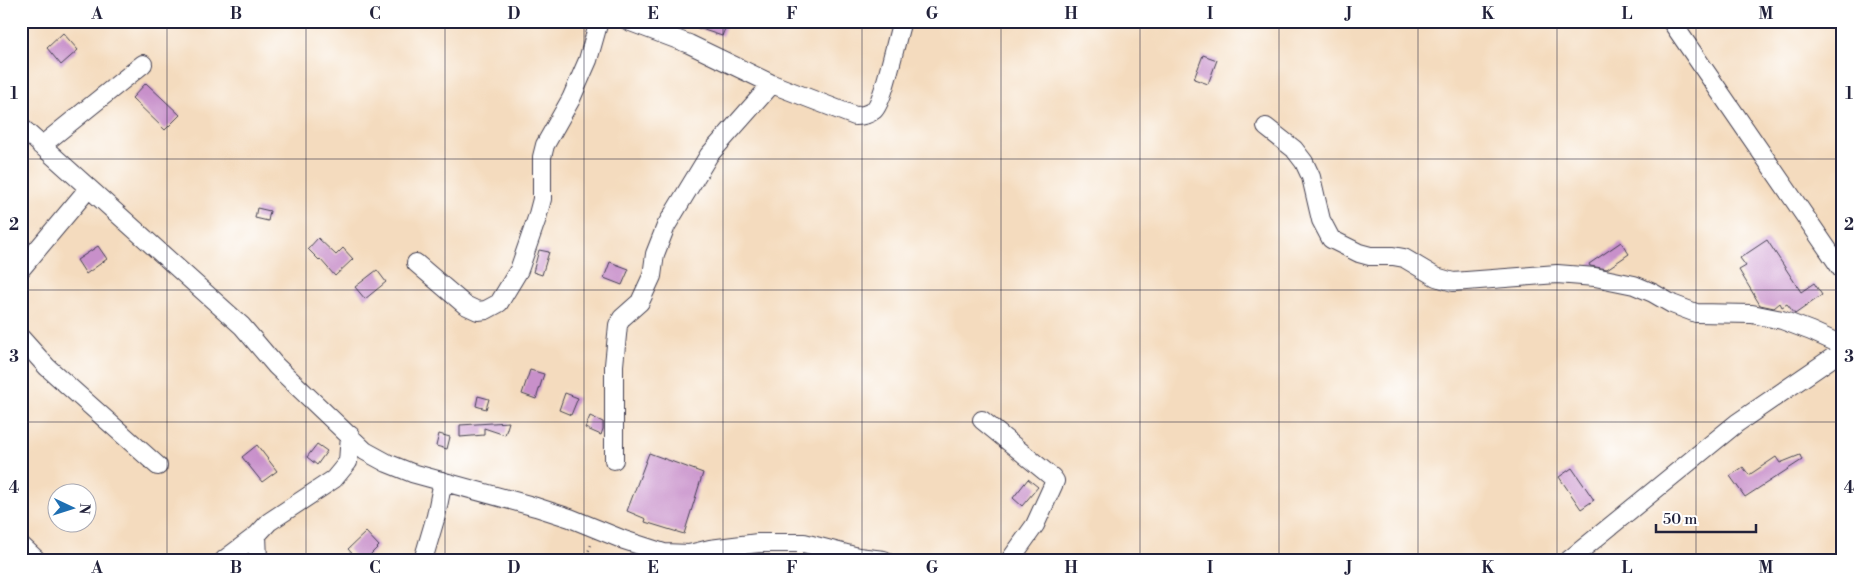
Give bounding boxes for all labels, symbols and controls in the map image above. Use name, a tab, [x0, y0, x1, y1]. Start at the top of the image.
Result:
text: A	[90, 4, 103, 24]
text: B	[230, 4, 242, 24]
text: C	[369, 4, 381, 24]
text: D	[508, 4, 521, 24]
text: E	[647, 4, 659, 24]
text: F	[786, 4, 798, 24]
text: G	[926, 4, 939, 24]
text: H	[1064, 4, 1078, 24]
text: I	[1207, 4, 1213, 24]
text: J	[1344, 4, 1352, 24]
text: K	[1482, 4, 1496, 24]
text: L	[1622, 4, 1633, 24]
text: M	[1759, 4, 1774, 24]
text: 1	[10, 84, 18, 104]
text: 1	[1845, 84, 1853, 104]
text: 2	[9, 215, 19, 235]
text: 2	[1844, 215, 1854, 235]
text: 3	[9, 347, 19, 367]
text: 3	[1844, 347, 1854, 367]
text: 4	[9, 478, 20, 498]
text: 4	[1844, 478, 1855, 498]
north arrow	[48, 484, 98, 534]
scale bar	[1656, 501, 1756, 533]
text: N	[75, 503, 93, 515]
text: 50 m	[1663, 510, 1697, 529]
text: A	[90, 558, 103, 578]
text: B	[230, 558, 242, 578]
text: C	[369, 558, 381, 578]
text: D	[508, 558, 521, 578]
text: E	[647, 558, 659, 578]
text: F	[786, 558, 798, 578]
text: G	[926, 558, 939, 578]
text: H	[1064, 558, 1078, 578]
text: I	[1207, 558, 1213, 578]
text: J	[1344, 558, 1352, 578]
text: K	[1482, 558, 1496, 578]
text: L	[1622, 558, 1633, 578]
text: M	[1759, 558, 1774, 578]

